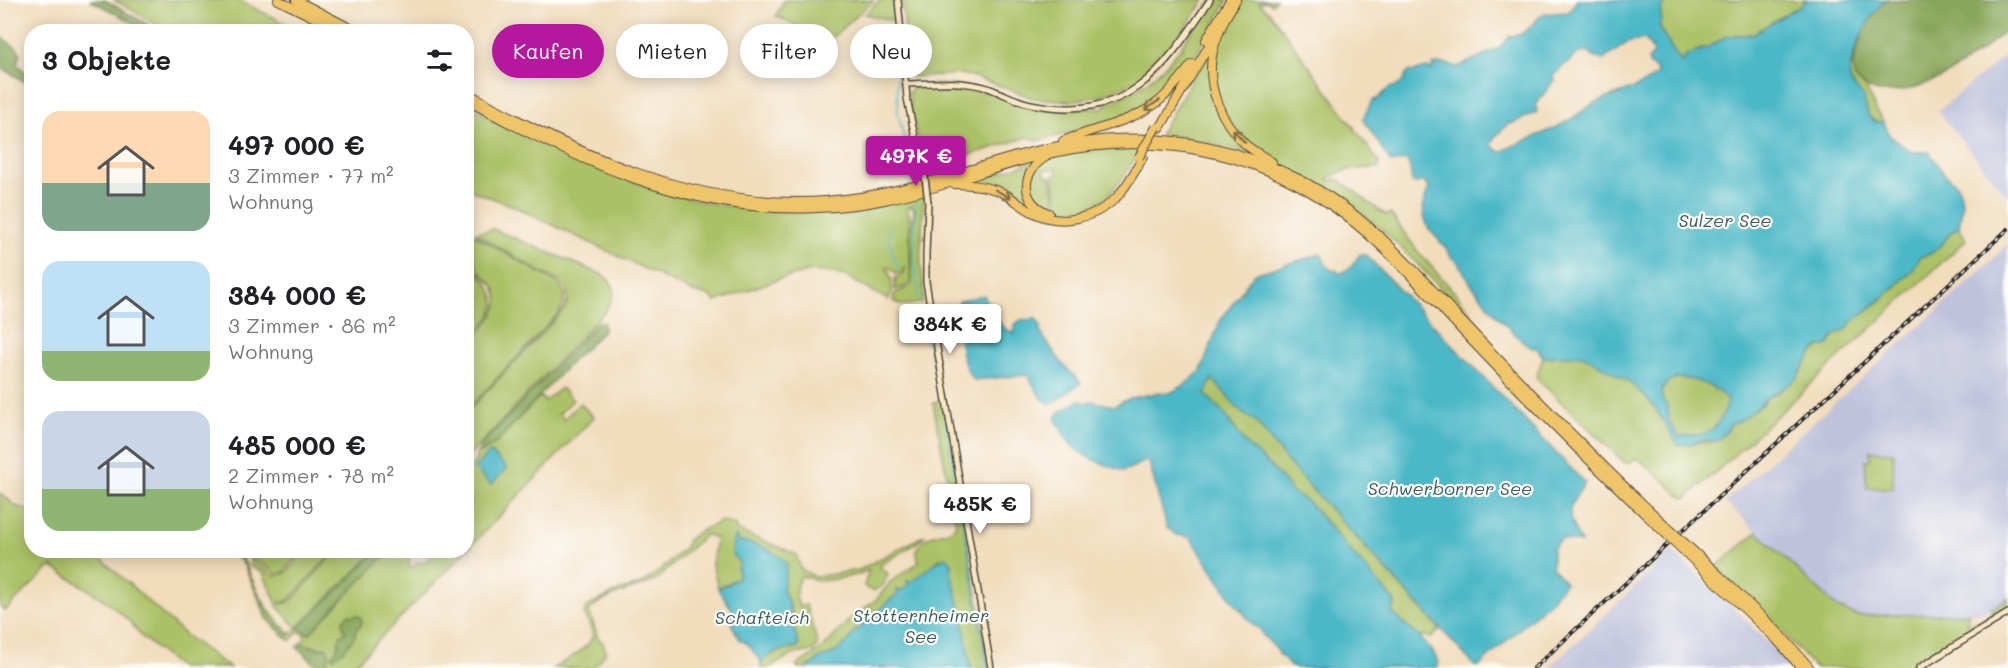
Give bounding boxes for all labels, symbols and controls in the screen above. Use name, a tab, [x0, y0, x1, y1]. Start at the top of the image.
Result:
chip: Kaufen	[492, 24, 604, 78]
chip: Mieten	[616, 24, 728, 78]
chip: Filter	[740, 24, 838, 78]
chip: Neu	[850, 24, 932, 78]
text: 3 Objekte	[42, 43, 171, 77]
icon: filters	[423, 44, 456, 77]
one-way arrow	[1144, 99, 1160, 111]
text: 497 000 €	[228, 128, 365, 162]
one-way arrow	[1232, 129, 1246, 144]
icon: home	[90, 135, 162, 207]
pin: 497K €	[867, 136, 965, 187]
text: 497K €	[880, 142, 952, 168]
text: 3 Zimmer · 77 m²	[228, 162, 394, 188]
text: Wohnung	[228, 188, 313, 214]
one-way arrow	[993, 189, 1011, 200]
water label: Sulzer See	[1679, 208, 1771, 232]
text: 384 000 €	[228, 278, 366, 312]
icon: home	[90, 285, 162, 357]
pin: 384K €	[901, 304, 999, 355]
text: 384K €	[913, 310, 987, 336]
text: 3 Zimmer · 86 m²	[228, 312, 396, 338]
text: Wohnung	[228, 338, 313, 364]
text: 485 000 €	[228, 428, 366, 462]
icon: home	[90, 435, 162, 507]
text: 2 Zimmer · 78 m²	[228, 462, 394, 488]
water label: Schwerborner See	[1368, 476, 1532, 500]
pin: 485K €	[931, 484, 1029, 535]
text: Wohnung	[228, 488, 313, 514]
text: 485K €	[943, 490, 1017, 516]
water label: Stotternheimer See	[853, 603, 989, 648]
water label: Schafteich	[715, 605, 809, 629]

